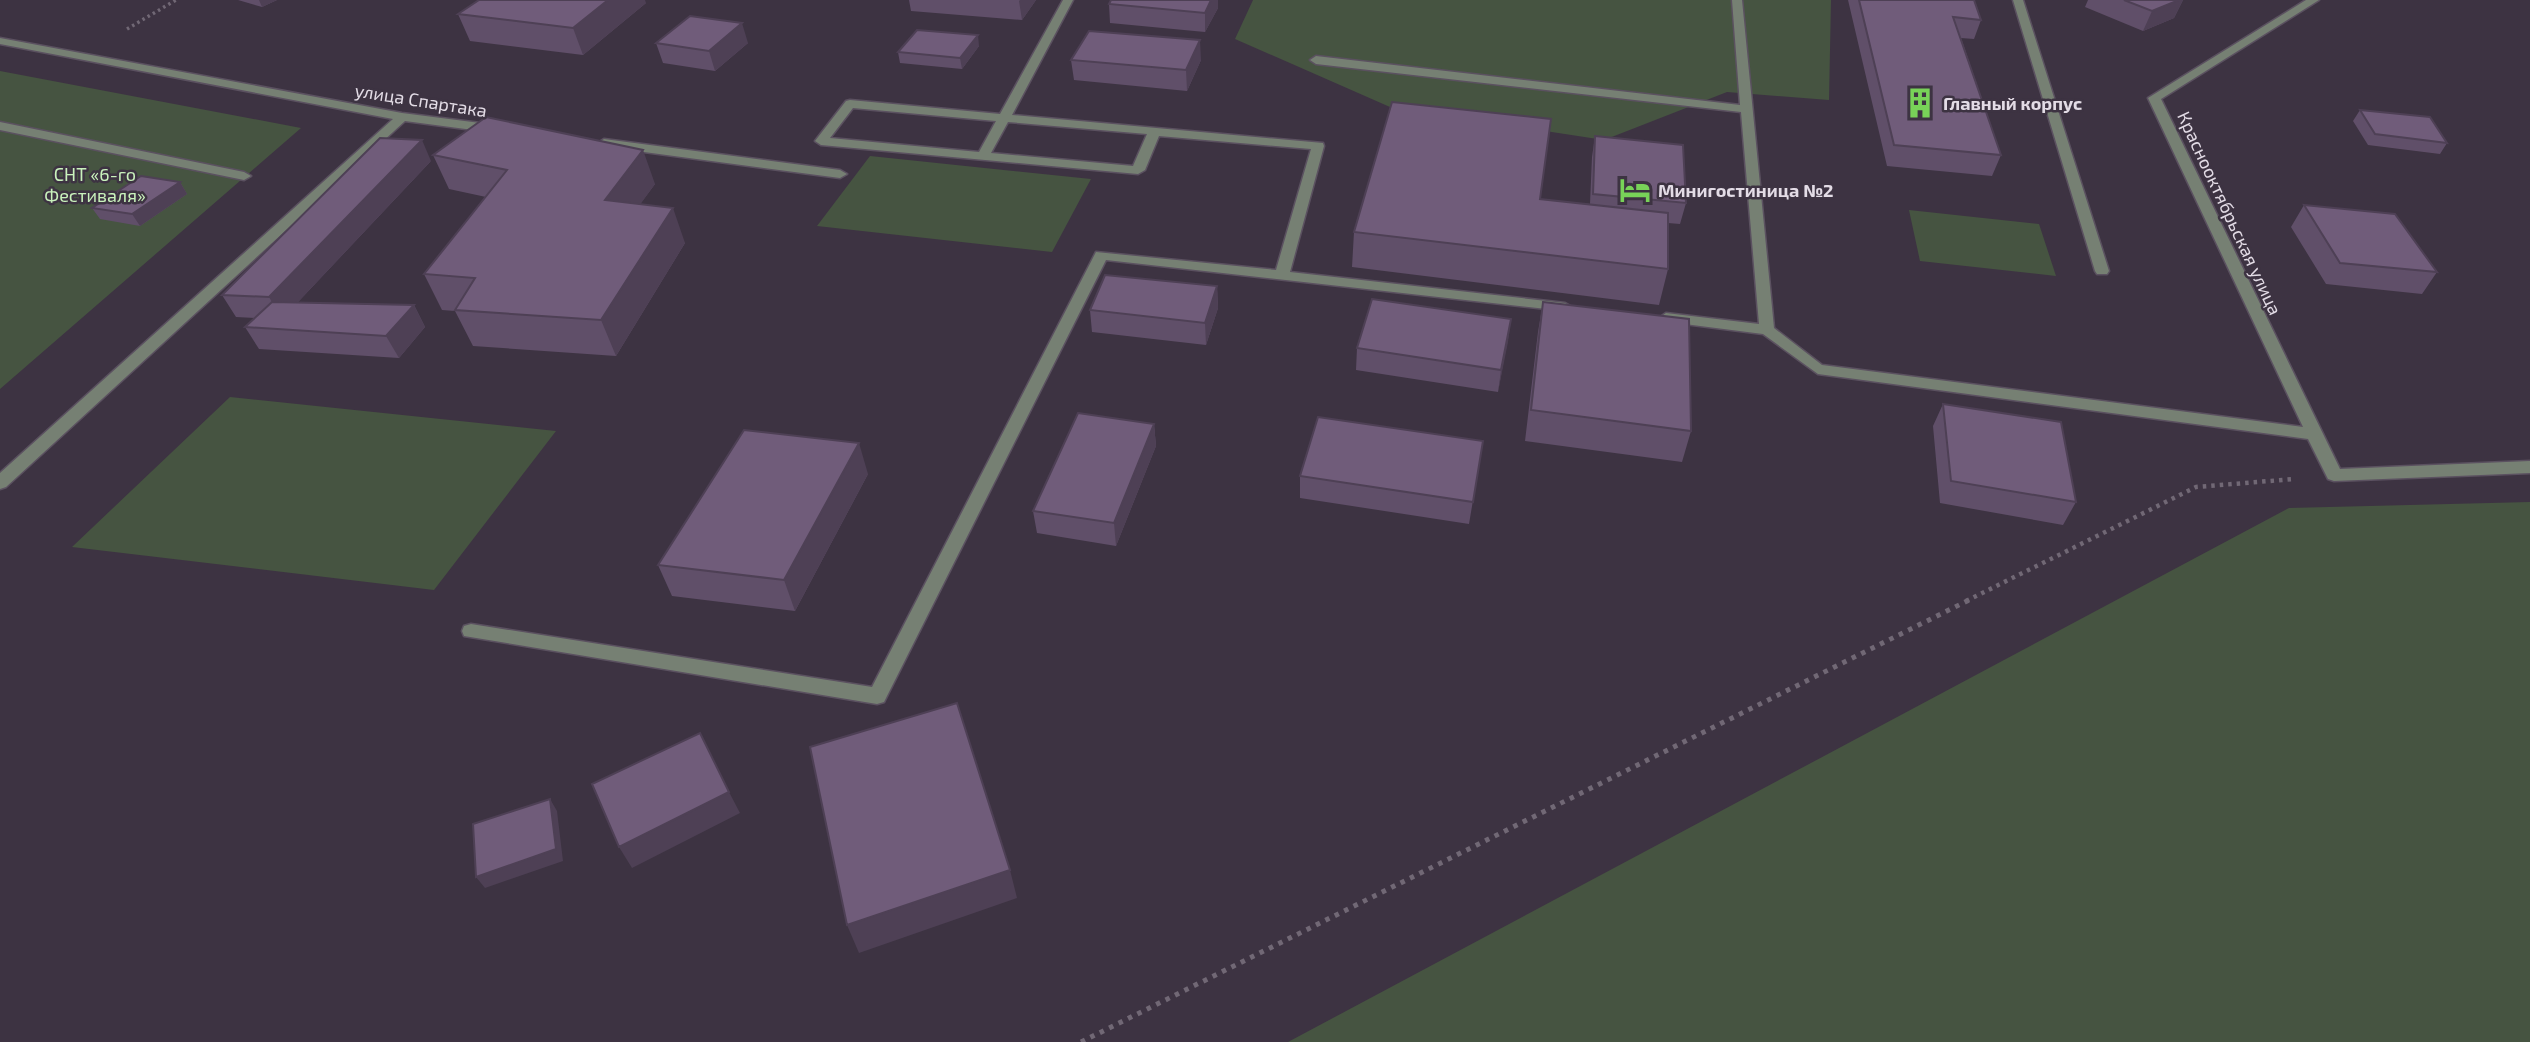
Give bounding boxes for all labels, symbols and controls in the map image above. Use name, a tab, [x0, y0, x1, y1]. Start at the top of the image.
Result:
street label: улица Спартака	[353, 79, 489, 121]
building icon: Главный корпус	[1903, 86, 1937, 120]
place label: Главный корпус	[1943, 92, 2082, 114]
street label: Краснооктябрьская улица	[2173, 108, 2287, 318]
park label: СНТ «6-го Фестиваля»	[44, 163, 146, 206]
hotel icon: Минигостиница №2	[1618, 173, 1652, 207]
place label: Минигостиница №2	[1658, 179, 1834, 201]

